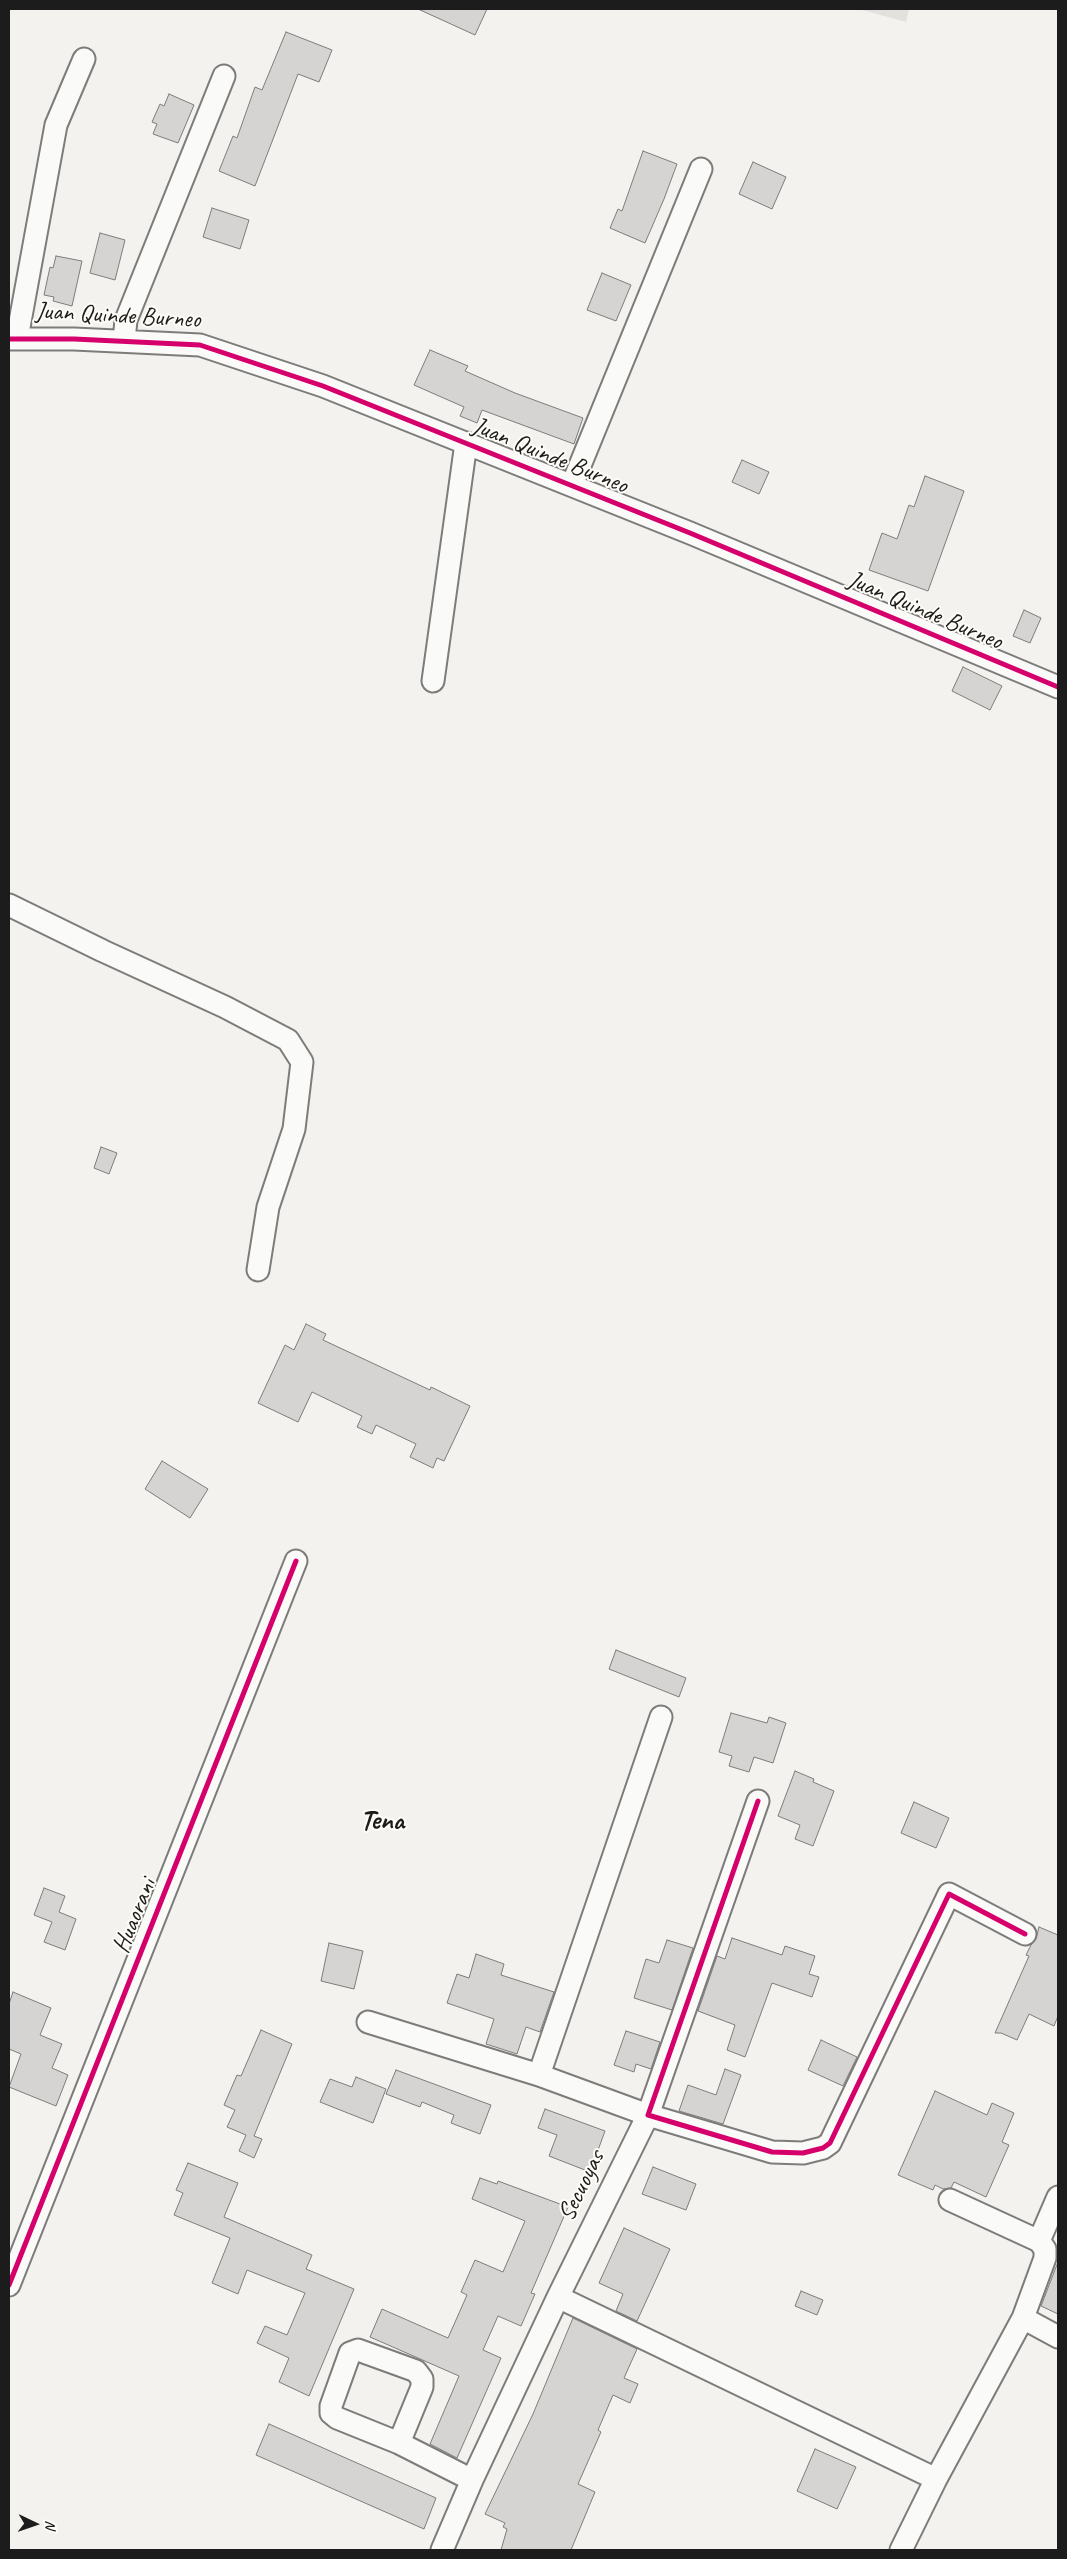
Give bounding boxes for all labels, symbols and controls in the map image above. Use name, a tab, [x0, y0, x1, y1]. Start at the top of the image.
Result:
street label: Juan Quinde Burneo	[35, 297, 201, 335]
street label: Juan Quinde Burneo	[468, 411, 632, 501]
street label: Juan Quinde Burneo	[843, 565, 1007, 657]
district label: Tena	[360, 1805, 404, 1839]
street label: Huaorani	[107, 1874, 163, 1958]
street label: Secuoyas	[552, 2146, 612, 2226]
north arrow	[10, 2499, 60, 2549]
text: N	[42, 2520, 59, 2530]

